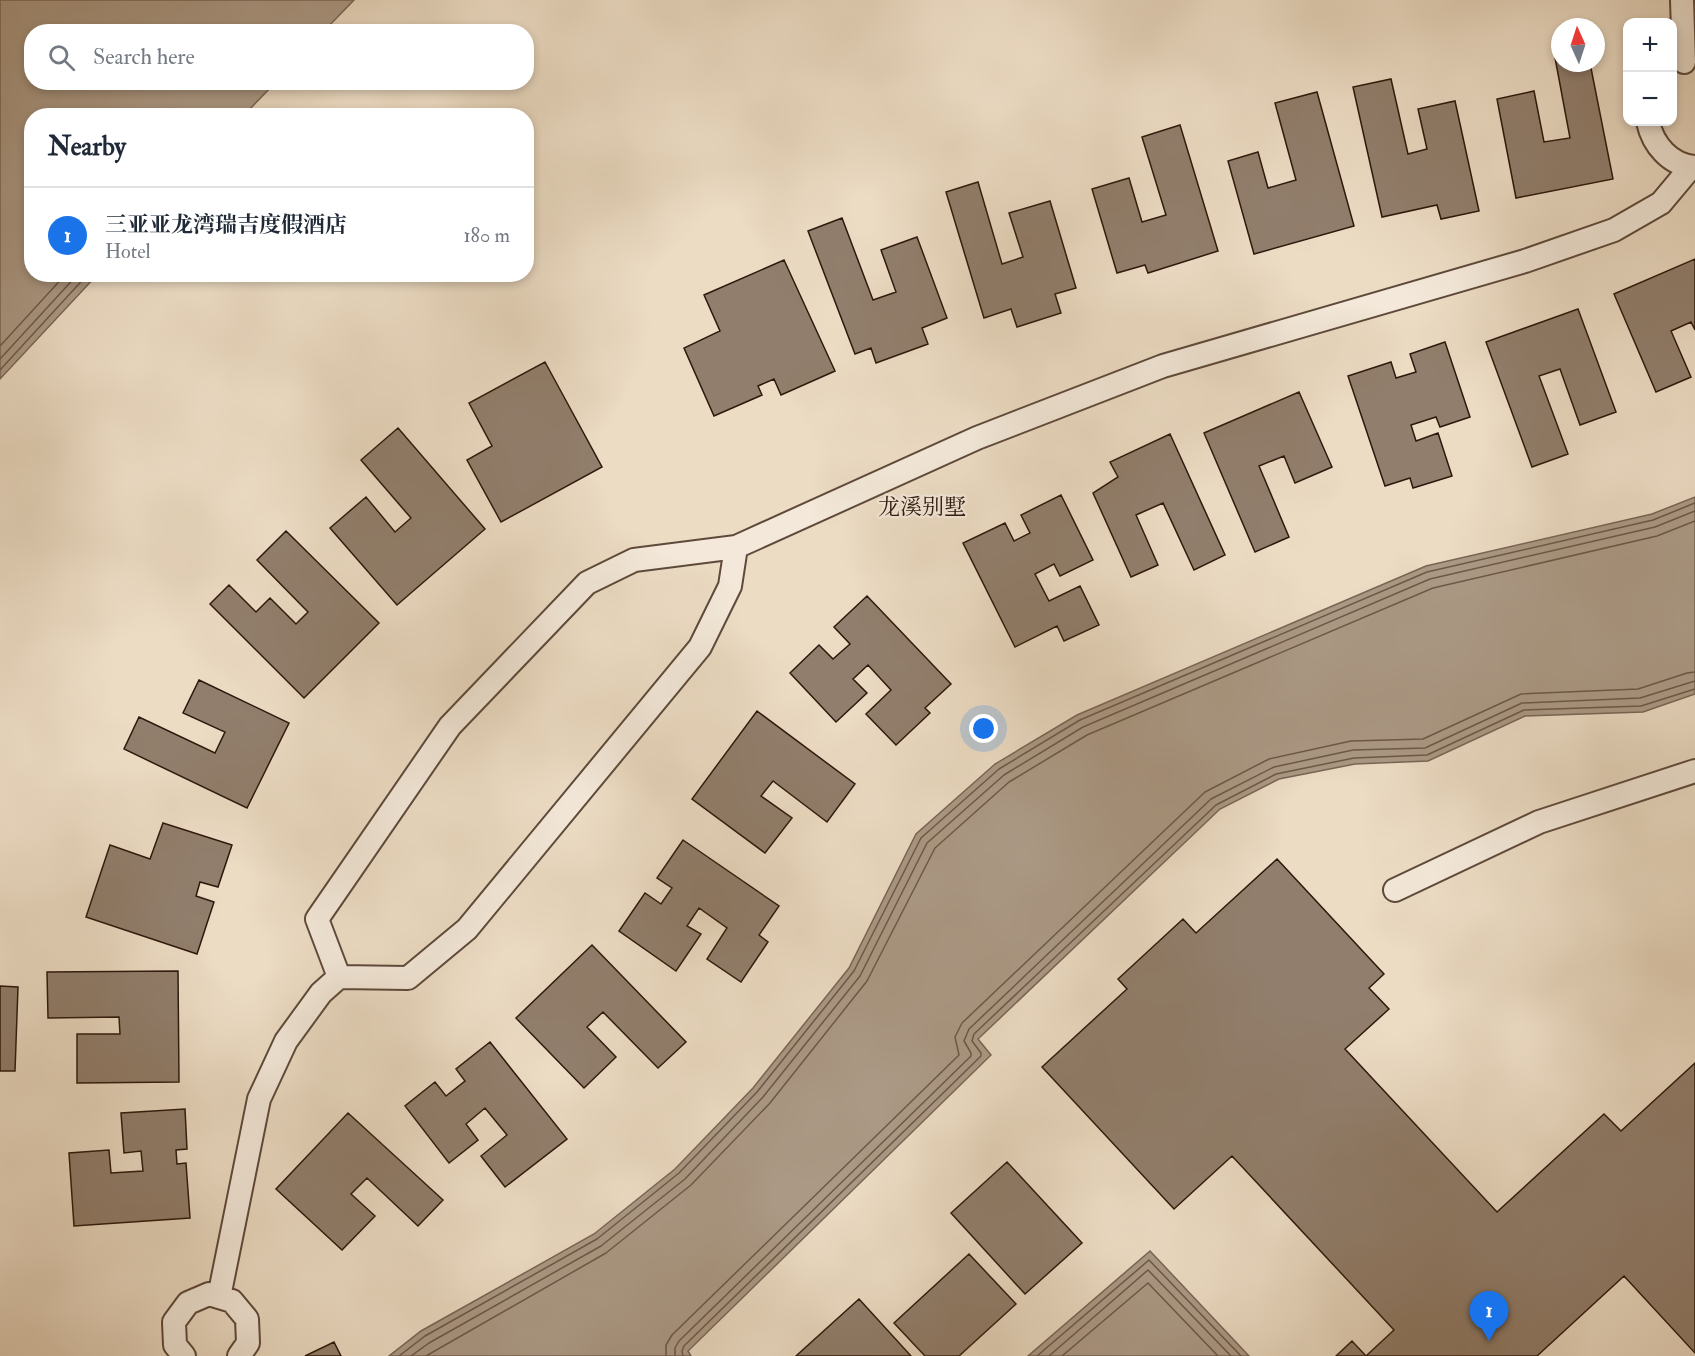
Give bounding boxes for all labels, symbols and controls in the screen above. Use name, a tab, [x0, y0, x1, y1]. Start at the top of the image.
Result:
north arrow	[1551, 18, 1605, 72]
map controls	[1623, 18, 1677, 126]
button: +	[1623, 18, 1677, 72]
search box	[24, 24, 534, 90]
icon: search	[45, 41, 78, 74]
text: Search here	[93, 43, 195, 71]
button: −	[1623, 72, 1677, 126]
text: Nearby	[48, 131, 126, 163]
text: 三亚亚龙湾瑞吉度假酒店	[105, 211, 347, 239]
text: 1	[64, 223, 71, 248]
text: 180 m	[463, 223, 510, 248]
text: Hotel	[105, 239, 151, 264]
district label: 龙溪别墅	[878, 493, 966, 521]
your location	[969, 714, 998, 743]
pin: 1	[1470, 1292, 1508, 1341]

